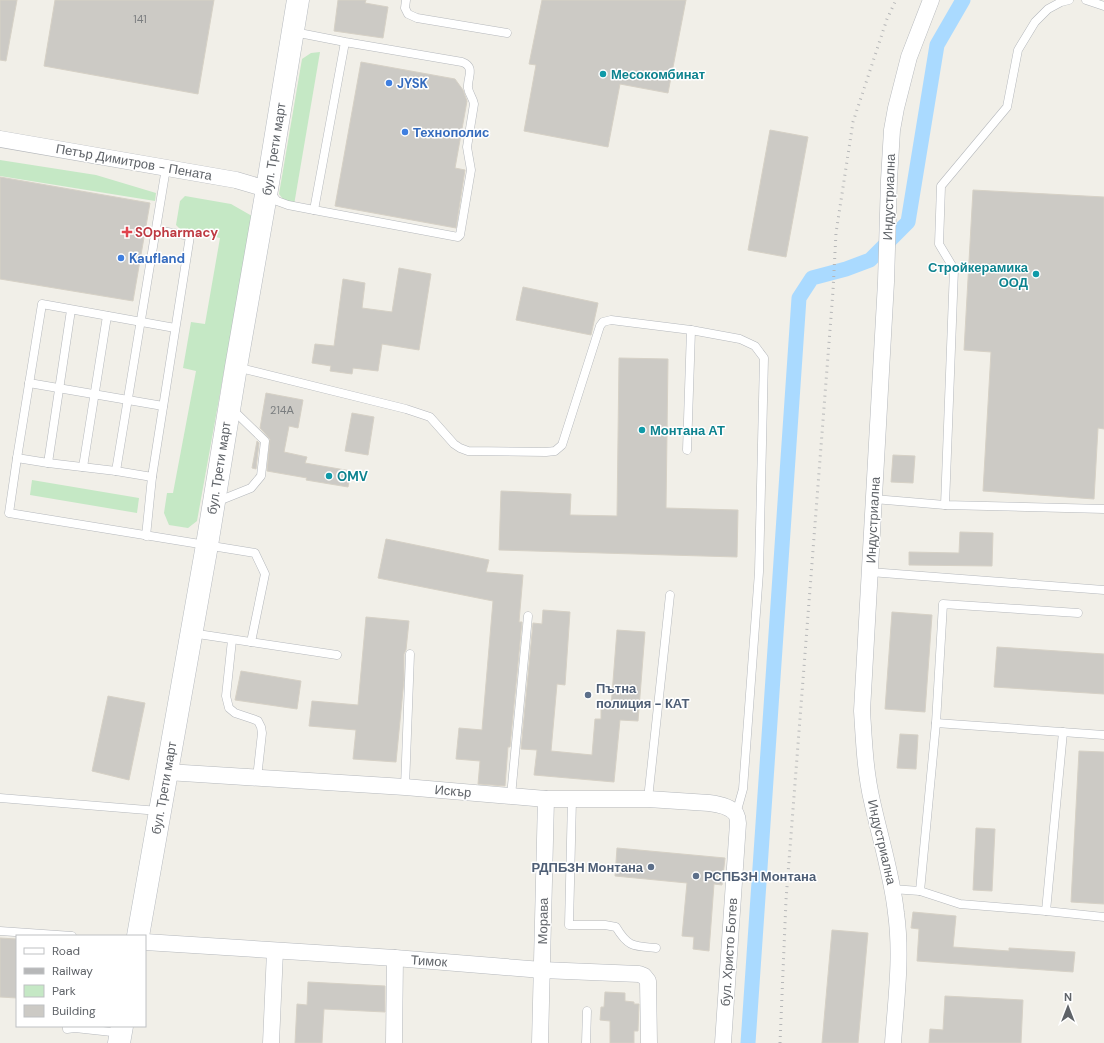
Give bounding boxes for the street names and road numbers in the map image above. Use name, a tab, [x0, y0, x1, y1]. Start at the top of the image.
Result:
street label: бул. Трети март	[258, 101, 290, 197]
street label: Петър Димитров - Пената	[55, 140, 214, 184]
street label: Индустриална	[879, 153, 899, 241]
street label: бул. Трети март	[203, 420, 235, 516]
street label: Индустриална	[862, 476, 884, 564]
street label: бул. Трети март	[147, 740, 181, 836]
street label: Искър	[434, 781, 472, 801]
street label: Индустриална	[864, 798, 900, 887]
street label: Морава	[534, 897, 552, 944]
street label: бул. Христо Ботев	[717, 897, 741, 1007]
street label: Тимок	[410, 951, 448, 971]

